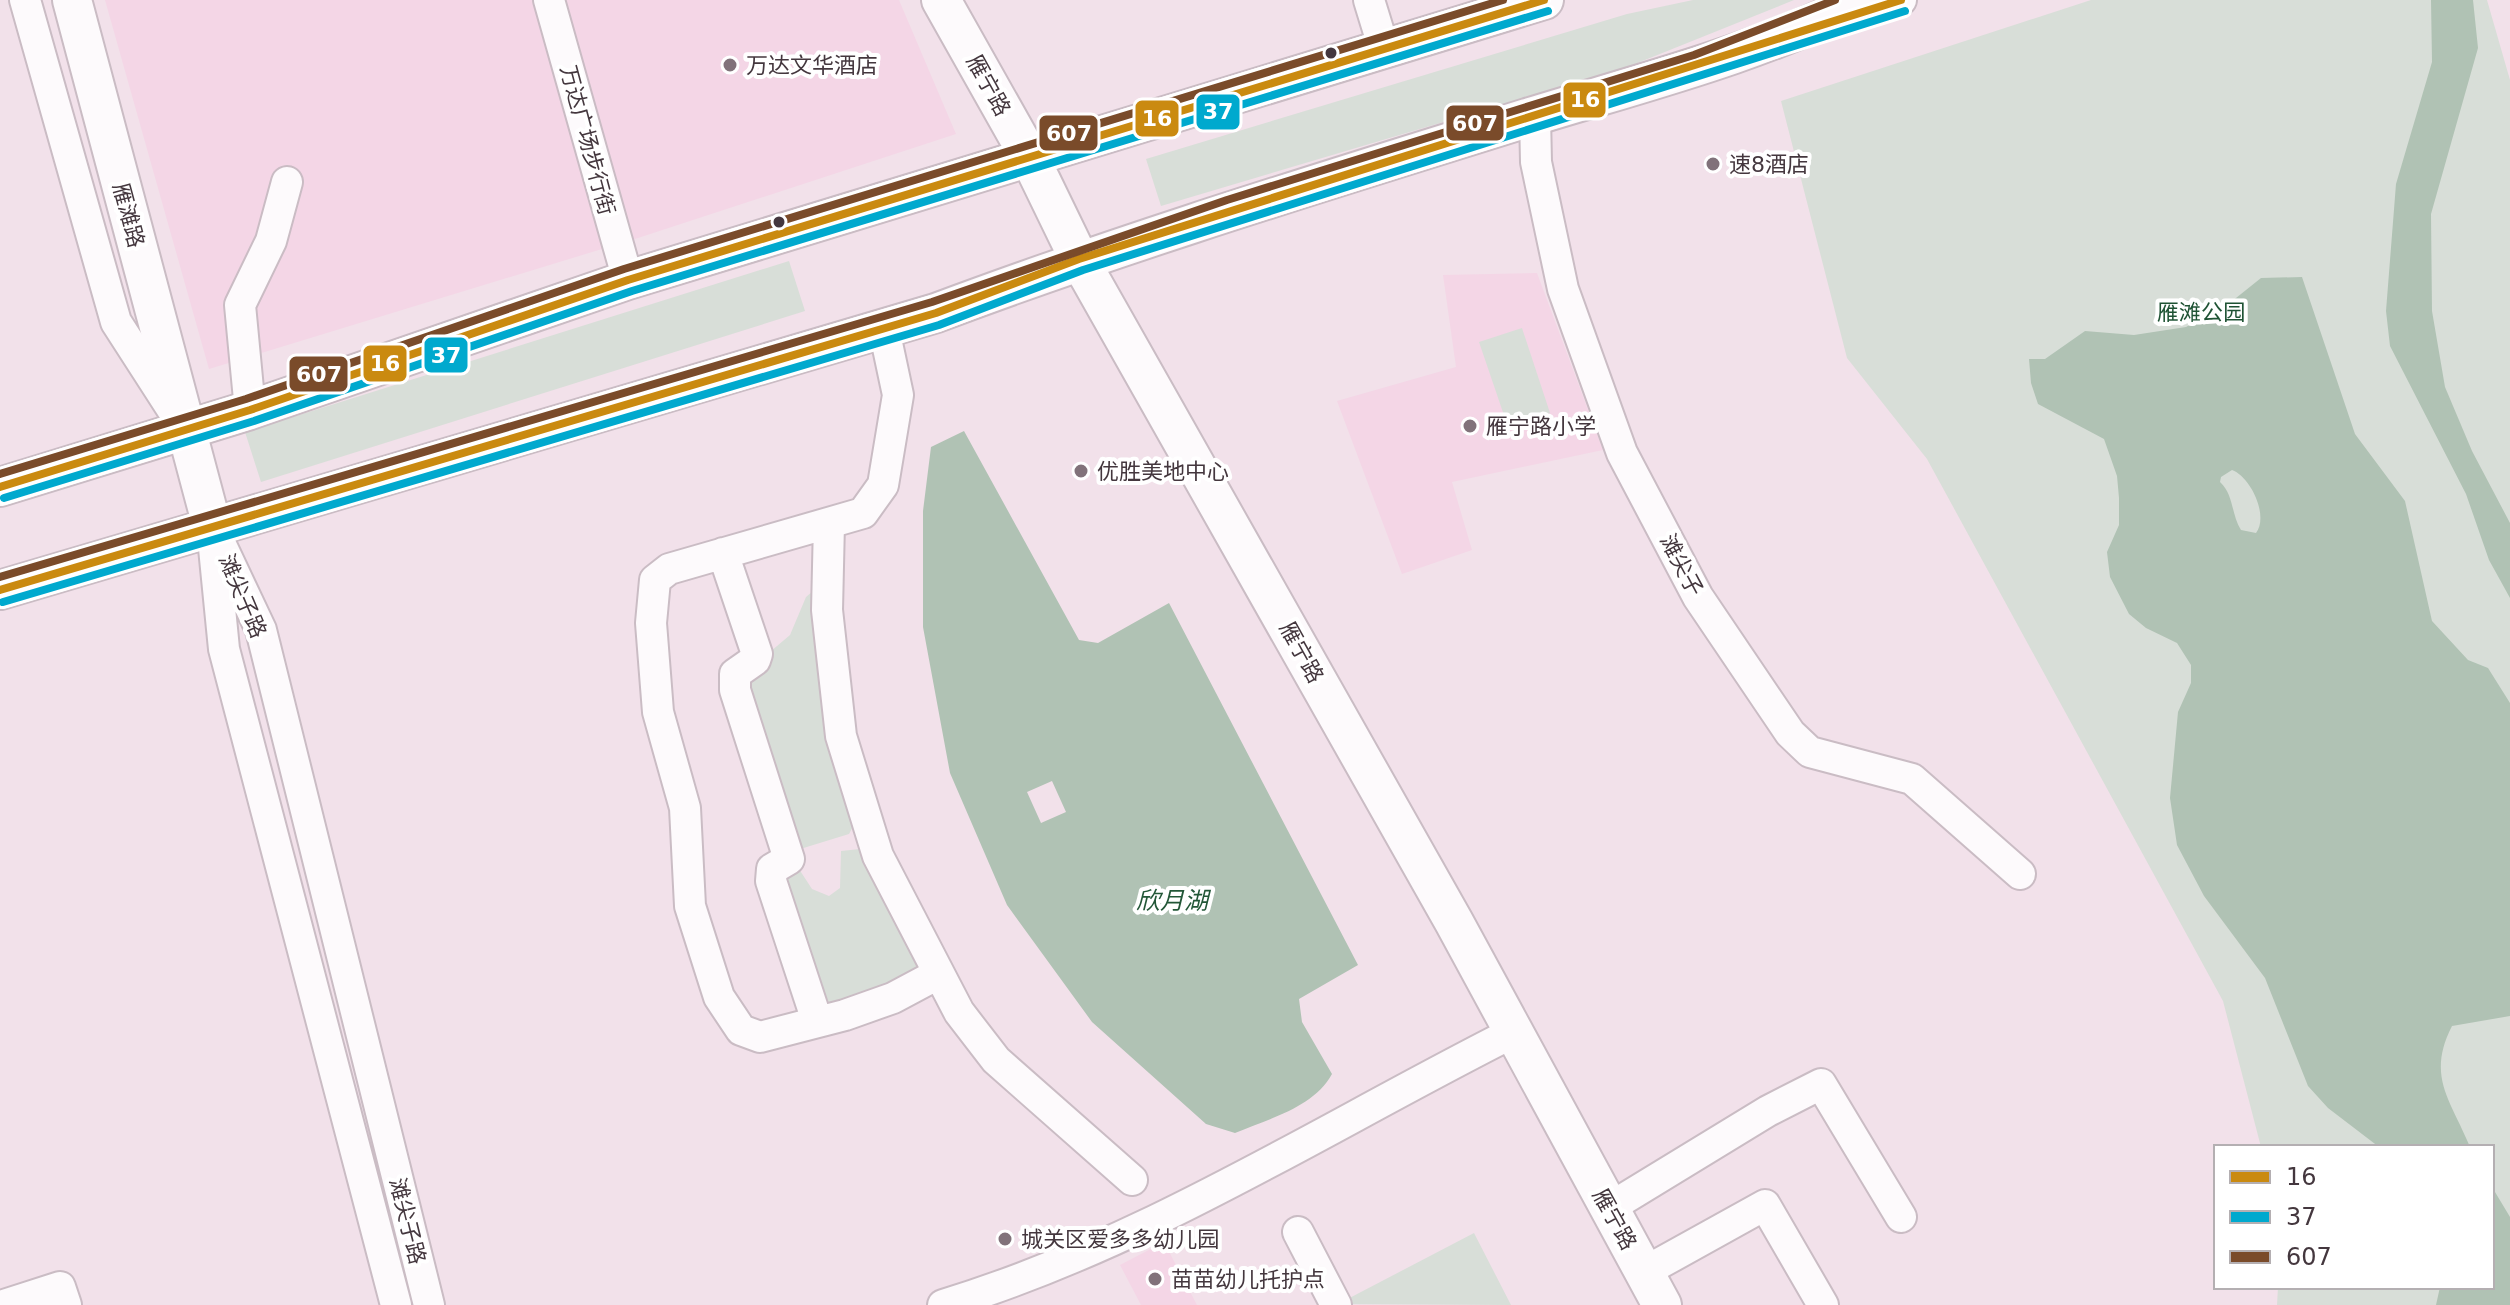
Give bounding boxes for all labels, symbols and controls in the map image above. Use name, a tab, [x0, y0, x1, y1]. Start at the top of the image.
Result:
unlabelled marker	[1323, 45, 1339, 61]
street label: 雁宁路	[962, 50, 1015, 120]
place label: 万达文华酒店	[746, 53, 878, 78]
marker: 万达文华酒店	[721, 56, 739, 74]
street label: 万达广场步行街	[556, 63, 620, 218]
line badge: 16	[1562, 81, 1607, 119]
text: 16	[1570, 87, 1600, 112]
line badge: 37	[1195, 93, 1241, 131]
line badge: 16	[1134, 99, 1180, 138]
text: 37	[1203, 99, 1233, 124]
line badge: 607	[1445, 104, 1505, 142]
text: 16	[1142, 106, 1172, 131]
text: 607	[1452, 111, 1498, 136]
line badge: 607	[1038, 114, 1099, 152]
text: 607	[1046, 121, 1092, 146]
place label: 速8酒店	[1729, 152, 1809, 177]
marker: 速8酒店	[1704, 155, 1722, 173]
street label: 雁滩路	[108, 180, 149, 250]
unlabelled marker	[771, 214, 787, 230]
park label: 雁滩公园	[2157, 300, 2245, 325]
line badge: 37	[423, 336, 469, 374]
text: 37	[431, 343, 461, 368]
line badge: 16	[362, 344, 408, 383]
text: 16	[370, 351, 400, 376]
line badge: 607	[288, 355, 349, 393]
text: 607	[296, 362, 342, 387]
place label: 雁宁路小学	[1486, 414, 1596, 439]
marker: 雁宁路小学	[1461, 417, 1479, 435]
place label: 优胜美地中心	[1097, 459, 1229, 484]
marker: 优胜美地中心	[1072, 462, 1090, 480]
street label: 滩尖子	[1655, 530, 1708, 600]
street label: 滩尖子路	[214, 551, 271, 642]
street label: 雁宁路	[1275, 617, 1328, 687]
water label: 欣月湖	[1136, 887, 1212, 915]
legend	[2214, 1145, 2494, 1289]
text: 16	[2286, 1163, 2317, 1191]
street label: 滩尖子路	[385, 1175, 430, 1267]
street label: 雁宁路	[1588, 1184, 1641, 1254]
text: 37	[2286, 1203, 2317, 1231]
place label: 城关区爱多多幼儿园	[1021, 1227, 1219, 1252]
marker: 城关区爱多多幼儿园	[996, 1230, 1014, 1248]
text: 607	[2286, 1243, 2332, 1271]
place label: 苗苗幼儿托护点	[1171, 1267, 1325, 1292]
marker: 苗苗幼儿托护点	[1146, 1270, 1164, 1288]

